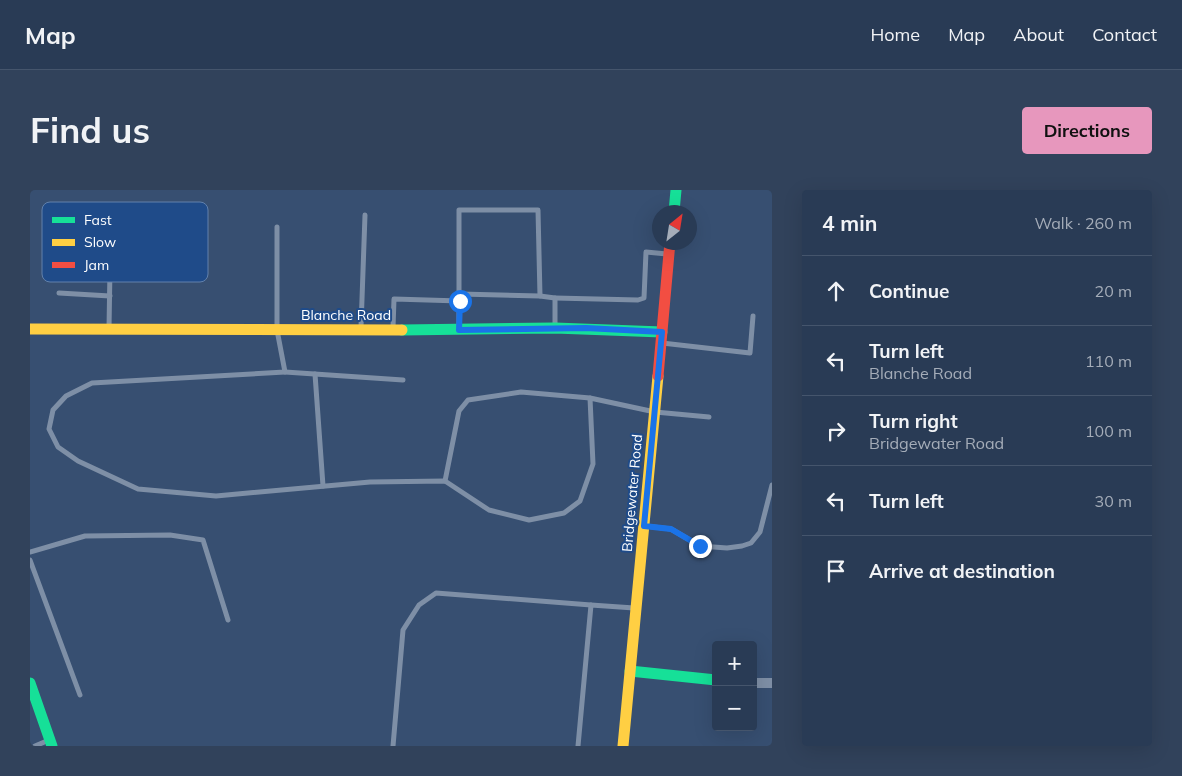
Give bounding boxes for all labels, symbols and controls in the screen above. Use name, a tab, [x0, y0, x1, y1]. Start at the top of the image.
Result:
text: Map	[25, 20, 76, 50]
text: Home	[870, 23, 920, 46]
text: Map	[948, 23, 985, 46]
text: About	[1013, 23, 1064, 46]
text: Contact	[1092, 23, 1157, 46]
button: Directions	[1022, 107, 1152, 154]
text: Find us	[30, 108, 150, 152]
legend	[42, 202, 208, 282]
north arrow	[652, 205, 697, 250]
text: 4 min	[822, 210, 877, 236]
text: Fast	[84, 211, 112, 229]
text: Walk · 260 m	[1034, 213, 1132, 233]
text: Slow	[84, 233, 116, 251]
text: Jam	[84, 256, 109, 274]
icon: ahead	[822, 277, 850, 305]
text: Continue	[869, 279, 949, 303]
text: 20 m	[1095, 281, 1132, 301]
route start	[449, 290, 472, 313]
street label: Blanche Road	[301, 306, 391, 324]
text: Turn left	[869, 339, 944, 363]
icon: left	[822, 347, 850, 375]
text: 110 m	[1085, 351, 1132, 371]
text: Blanche Road	[869, 363, 972, 383]
text: Turn right	[869, 409, 958, 433]
icon: right	[822, 417, 850, 445]
text: 100 m	[1085, 421, 1132, 441]
street label: Bridgewater Road	[618, 433, 646, 553]
text: Bridgewater Road	[869, 433, 1004, 453]
icon: left	[822, 487, 850, 515]
text: Turn left	[869, 489, 944, 513]
text: 30 m	[1095, 491, 1132, 511]
route end	[689, 535, 712, 558]
icon: arrive	[822, 557, 850, 585]
text: Arrive at destination	[869, 559, 1055, 583]
map controls	[712, 641, 757, 731]
button: +	[712, 641, 757, 686]
button: −	[712, 686, 757, 731]

